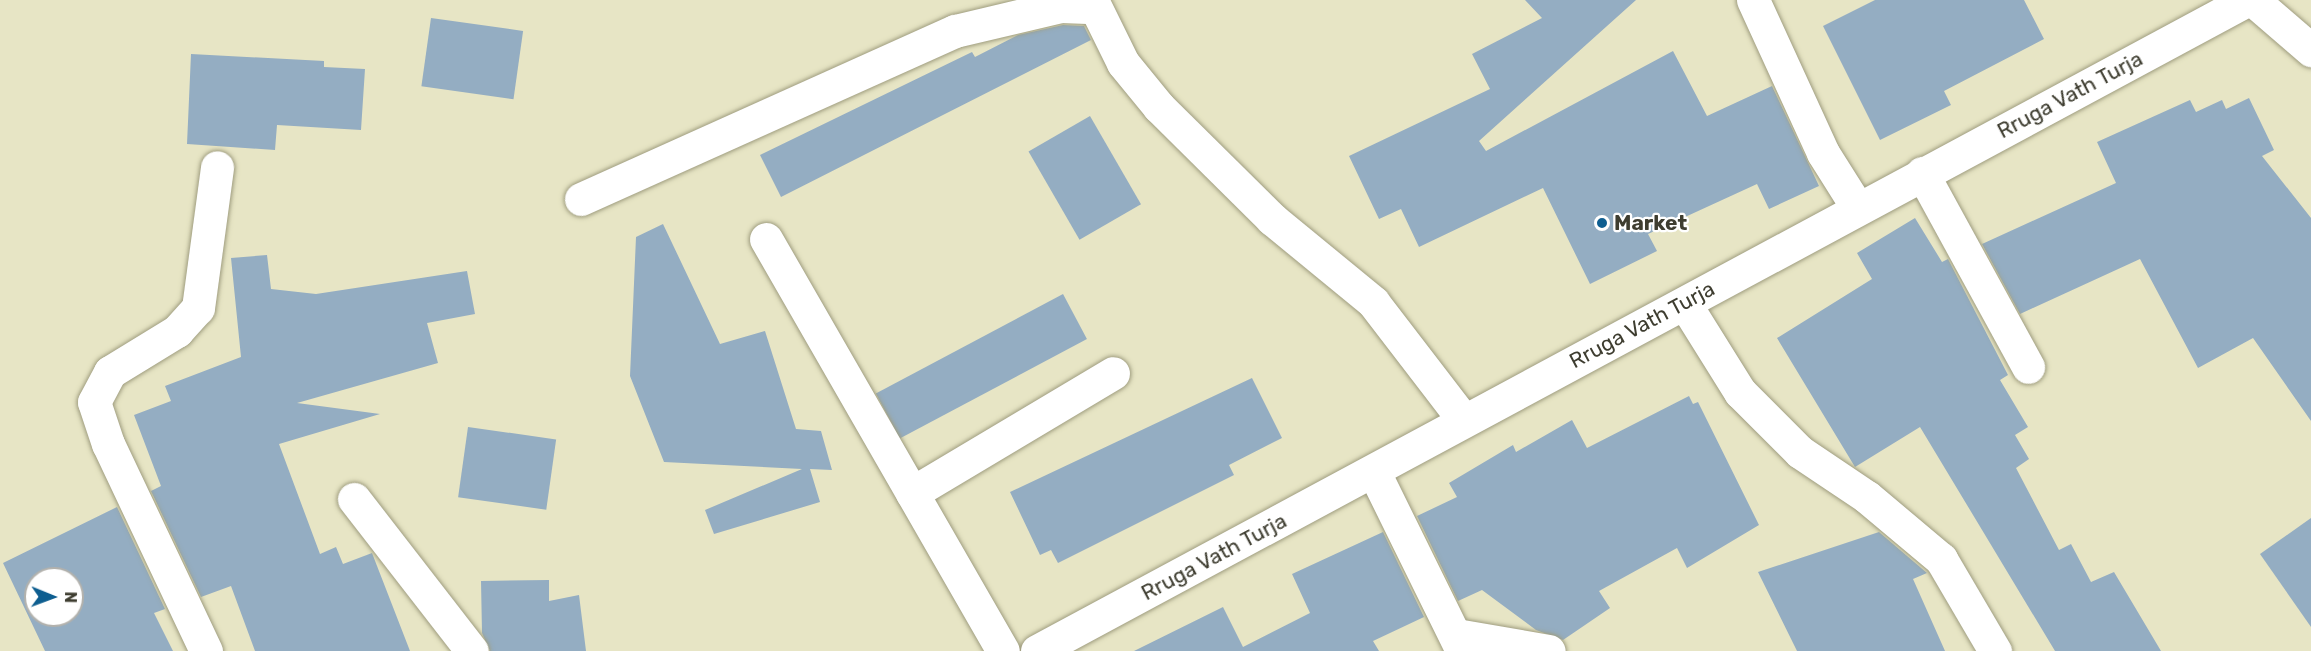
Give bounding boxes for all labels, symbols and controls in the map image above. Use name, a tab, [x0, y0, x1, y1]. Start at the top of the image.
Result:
street label: Rruga Vath Turja	[1993, 46, 2147, 144]
place label: Market	[1614, 210, 1687, 236]
marker: Market	[1595, 216, 1609, 230]
street label: Rruga Vath Turja	[1565, 276, 1719, 374]
street label: Rruga Vath Turja	[1137, 508, 1291, 606]
north arrow	[24, 567, 84, 627]
text: N	[61, 591, 80, 603]

